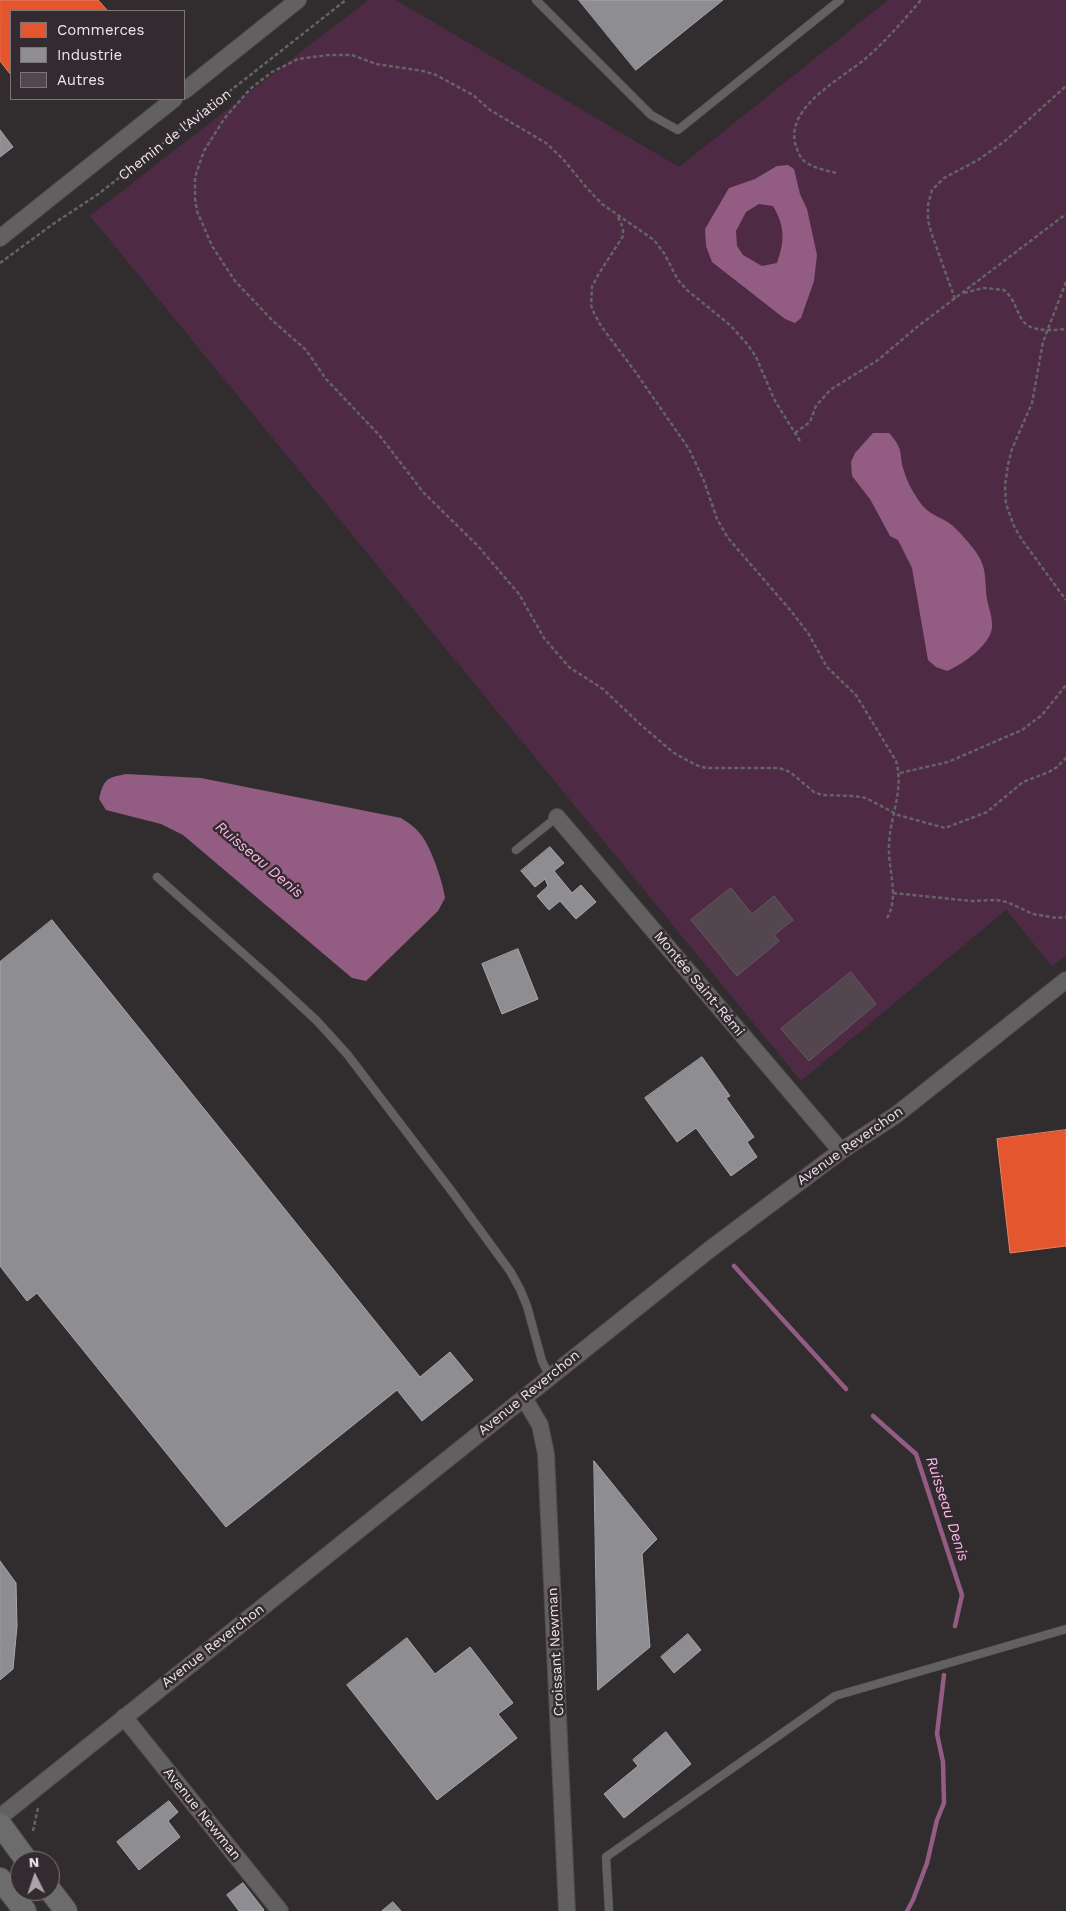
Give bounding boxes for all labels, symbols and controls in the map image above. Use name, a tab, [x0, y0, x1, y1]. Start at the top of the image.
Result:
legend	[10, 10, 185, 100]
text: Commerces	[57, 21, 144, 39]
text: Industrie	[57, 46, 122, 64]
text: Autres	[57, 71, 105, 89]
street label: Chemin de l'Aviation	[115, 86, 235, 184]
water label: Ruisseau Denis	[211, 818, 307, 902]
street label: Montée Saint-Rémi	[650, 928, 748, 1040]
street label: Avenue Reverchon	[794, 1103, 906, 1189]
street label: Avenue Reverchon	[475, 1347, 583, 1439]
water label: Ruisseau Denis	[922, 1454, 972, 1564]
street label: Croissant Newman	[544, 1587, 568, 1717]
street label: Avenue Reverchon	[158, 1601, 268, 1691]
street label: Avenue Newman	[160, 1764, 244, 1864]
north arrow	[10, 1851, 60, 1901]
text: N	[28, 1854, 40, 1870]

